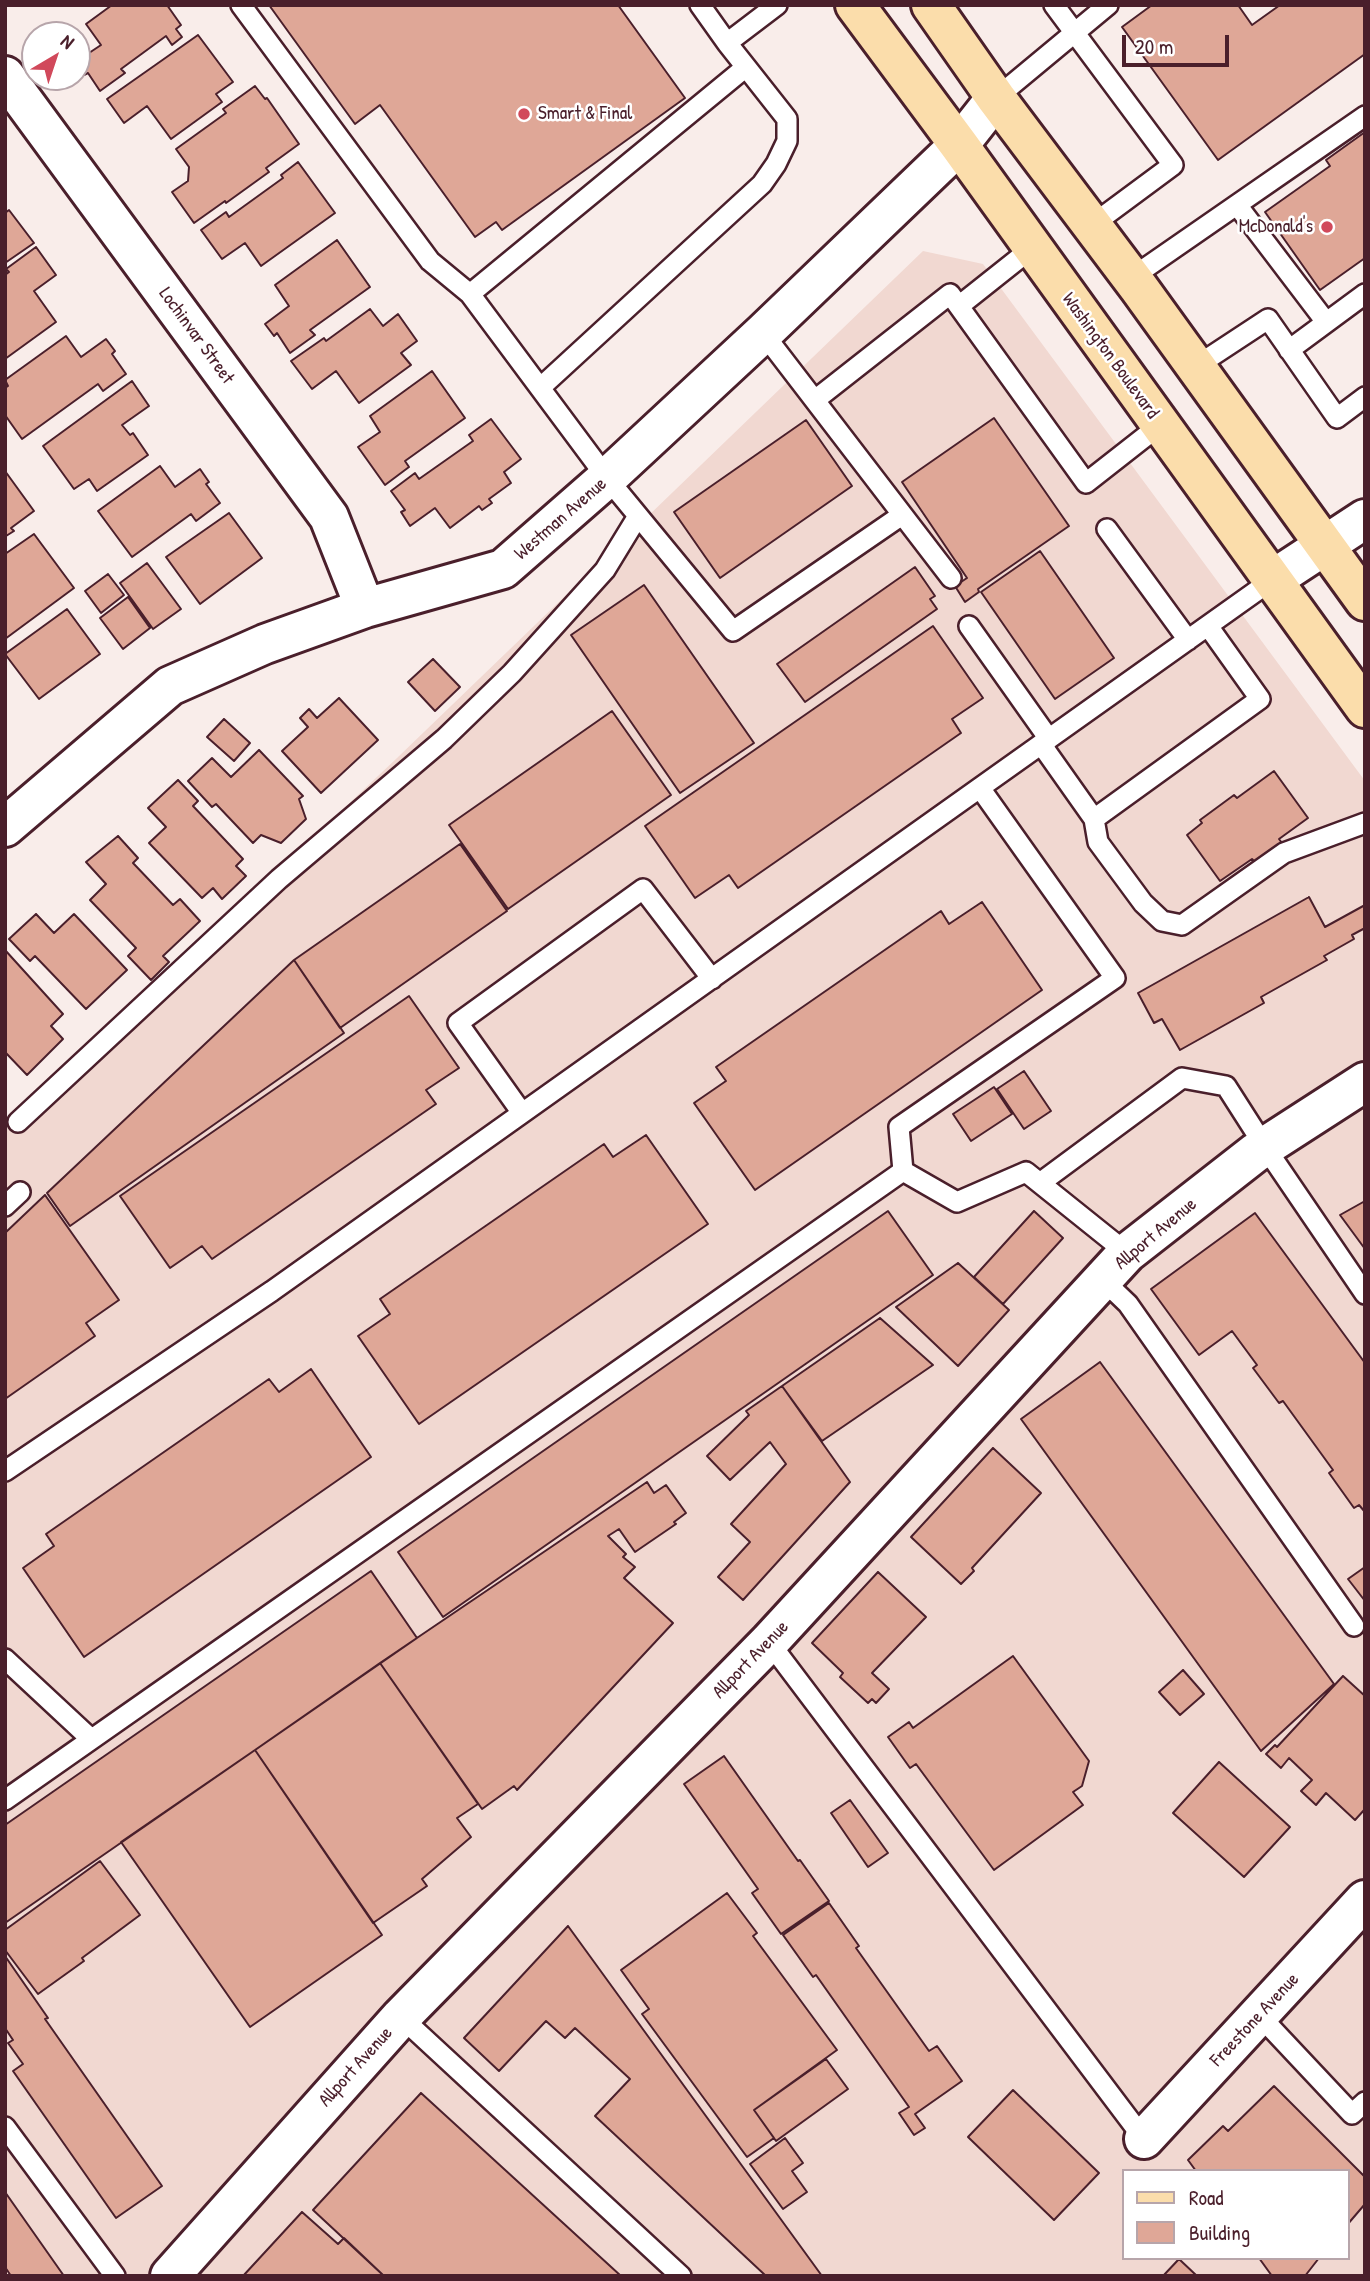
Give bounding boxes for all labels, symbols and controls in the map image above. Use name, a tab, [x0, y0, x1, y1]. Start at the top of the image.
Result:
north arrow	[21, 21, 91, 91]
scale bar	[1125, 21, 1232, 65]
text: N	[56, 28, 80, 55]
text: 20 m	[1135, 32, 1173, 61]
place label: Smart & Final	[538, 103, 632, 125]
marker: Smart & Final	[516, 106, 532, 122]
place label: McDonald's	[1239, 216, 1313, 238]
marker: McDonald's	[1319, 219, 1335, 235]
street label: Lochinvar Street	[153, 283, 239, 389]
street label: Washington Boulevard	[1057, 289, 1163, 423]
street label: Westman Avenue	[510, 473, 612, 565]
street label: Allport Avenue	[1111, 1193, 1201, 1275]
street label: Allport Avenue	[708, 1616, 794, 1704]
street label: Freestone Avenue	[1206, 1968, 1304, 2072]
street label: Allport Avenue	[314, 2022, 398, 2112]
legend	[1122, 2169, 1349, 2260]
text: Road	[1189, 2183, 1223, 2212]
text: Building	[1189, 2218, 1250, 2247]

